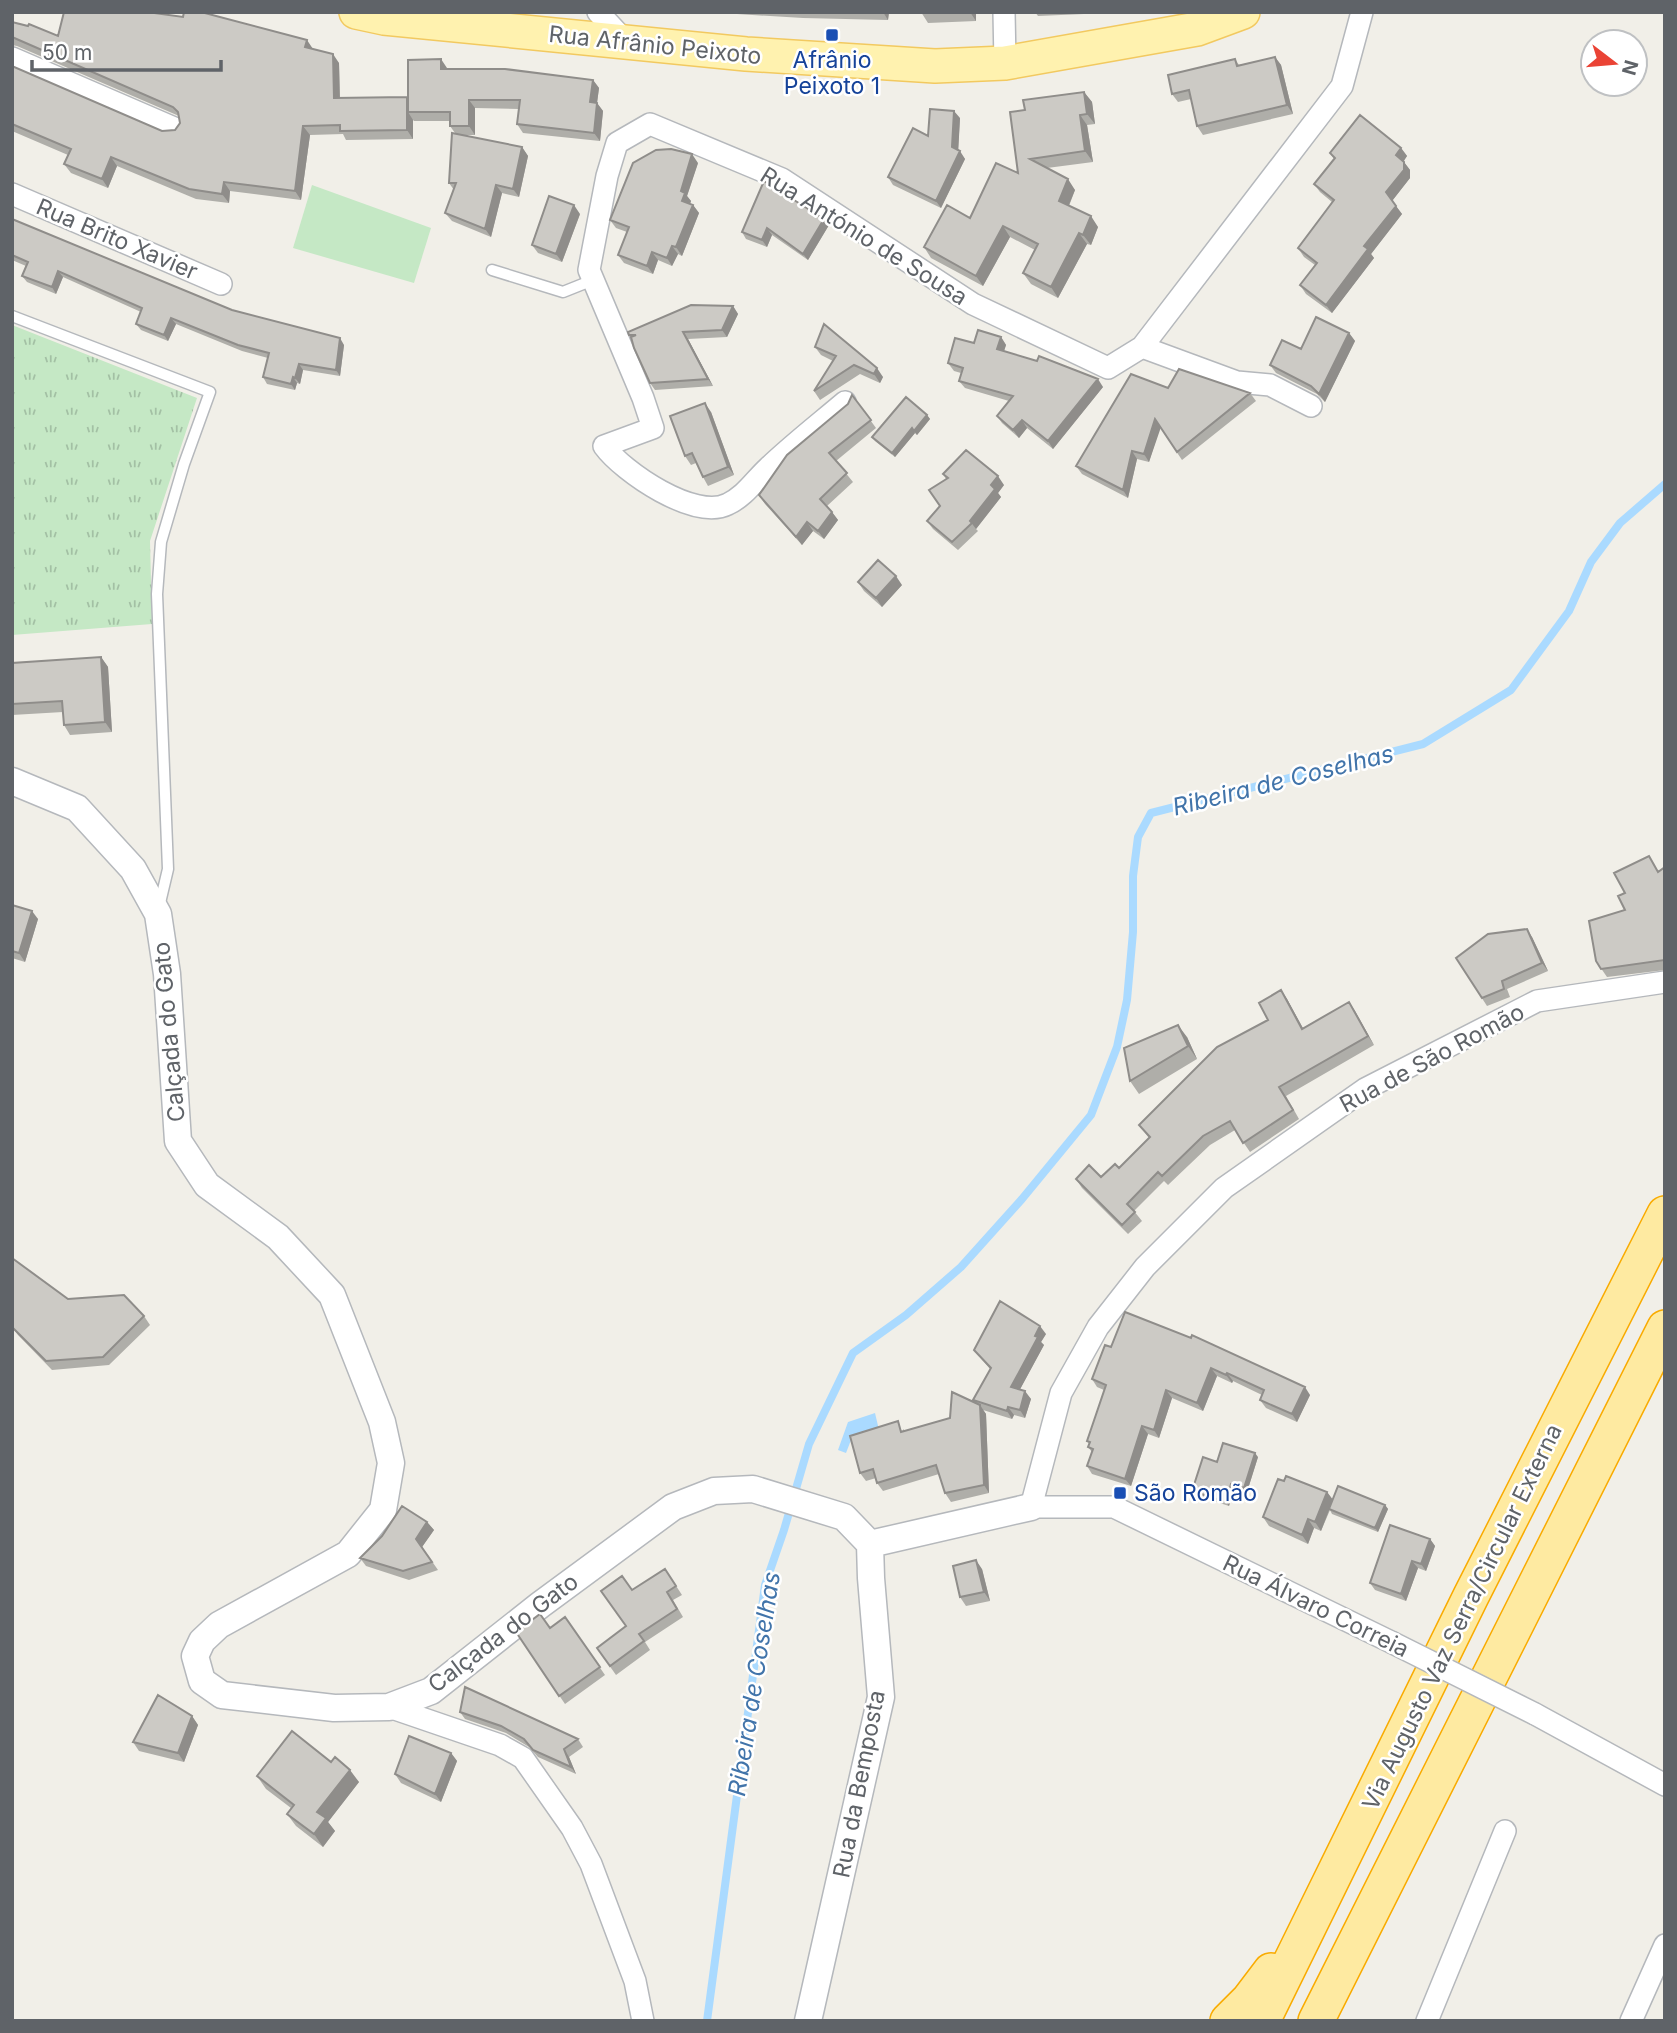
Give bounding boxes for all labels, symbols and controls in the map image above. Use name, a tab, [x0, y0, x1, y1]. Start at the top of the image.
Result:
street label: Rua Afrânio Peixoto	[547, 20, 763, 70]
marker: Afrânio Peixoto 1	[824, 27, 840, 43]
scale bar	[32, 28, 220, 72]
north arrow	[1579, 28, 1649, 98]
text: 50 m	[42, 40, 92, 65]
place label: Afrânio Peixoto 1	[784, 46, 880, 100]
text: N	[1617, 57, 1643, 78]
street label: Rua António de Sousa	[755, 161, 973, 311]
street label: Rua Brito Xavier	[32, 192, 202, 286]
water label: Ribeira de Coselhas	[1169, 738, 1397, 822]
street label: Calçada do Gato	[147, 941, 191, 1123]
street label: Rua de São Romão	[1335, 998, 1529, 1118]
street label: Via Augusto Vaz Serra/Circular Externa	[1356, 1420, 1568, 1814]
place label: São Romão	[1134, 1479, 1257, 1507]
marker: São Romão	[1112, 1485, 1128, 1501]
street label: Rua Álvaro Correia	[1218, 1549, 1414, 1663]
street label: Calçada do Gato	[422, 1567, 584, 1699]
water label: Ribeira de Coselhas	[722, 1570, 786, 1798]
street label: Rua da Bemposta	[827, 1688, 891, 1880]

